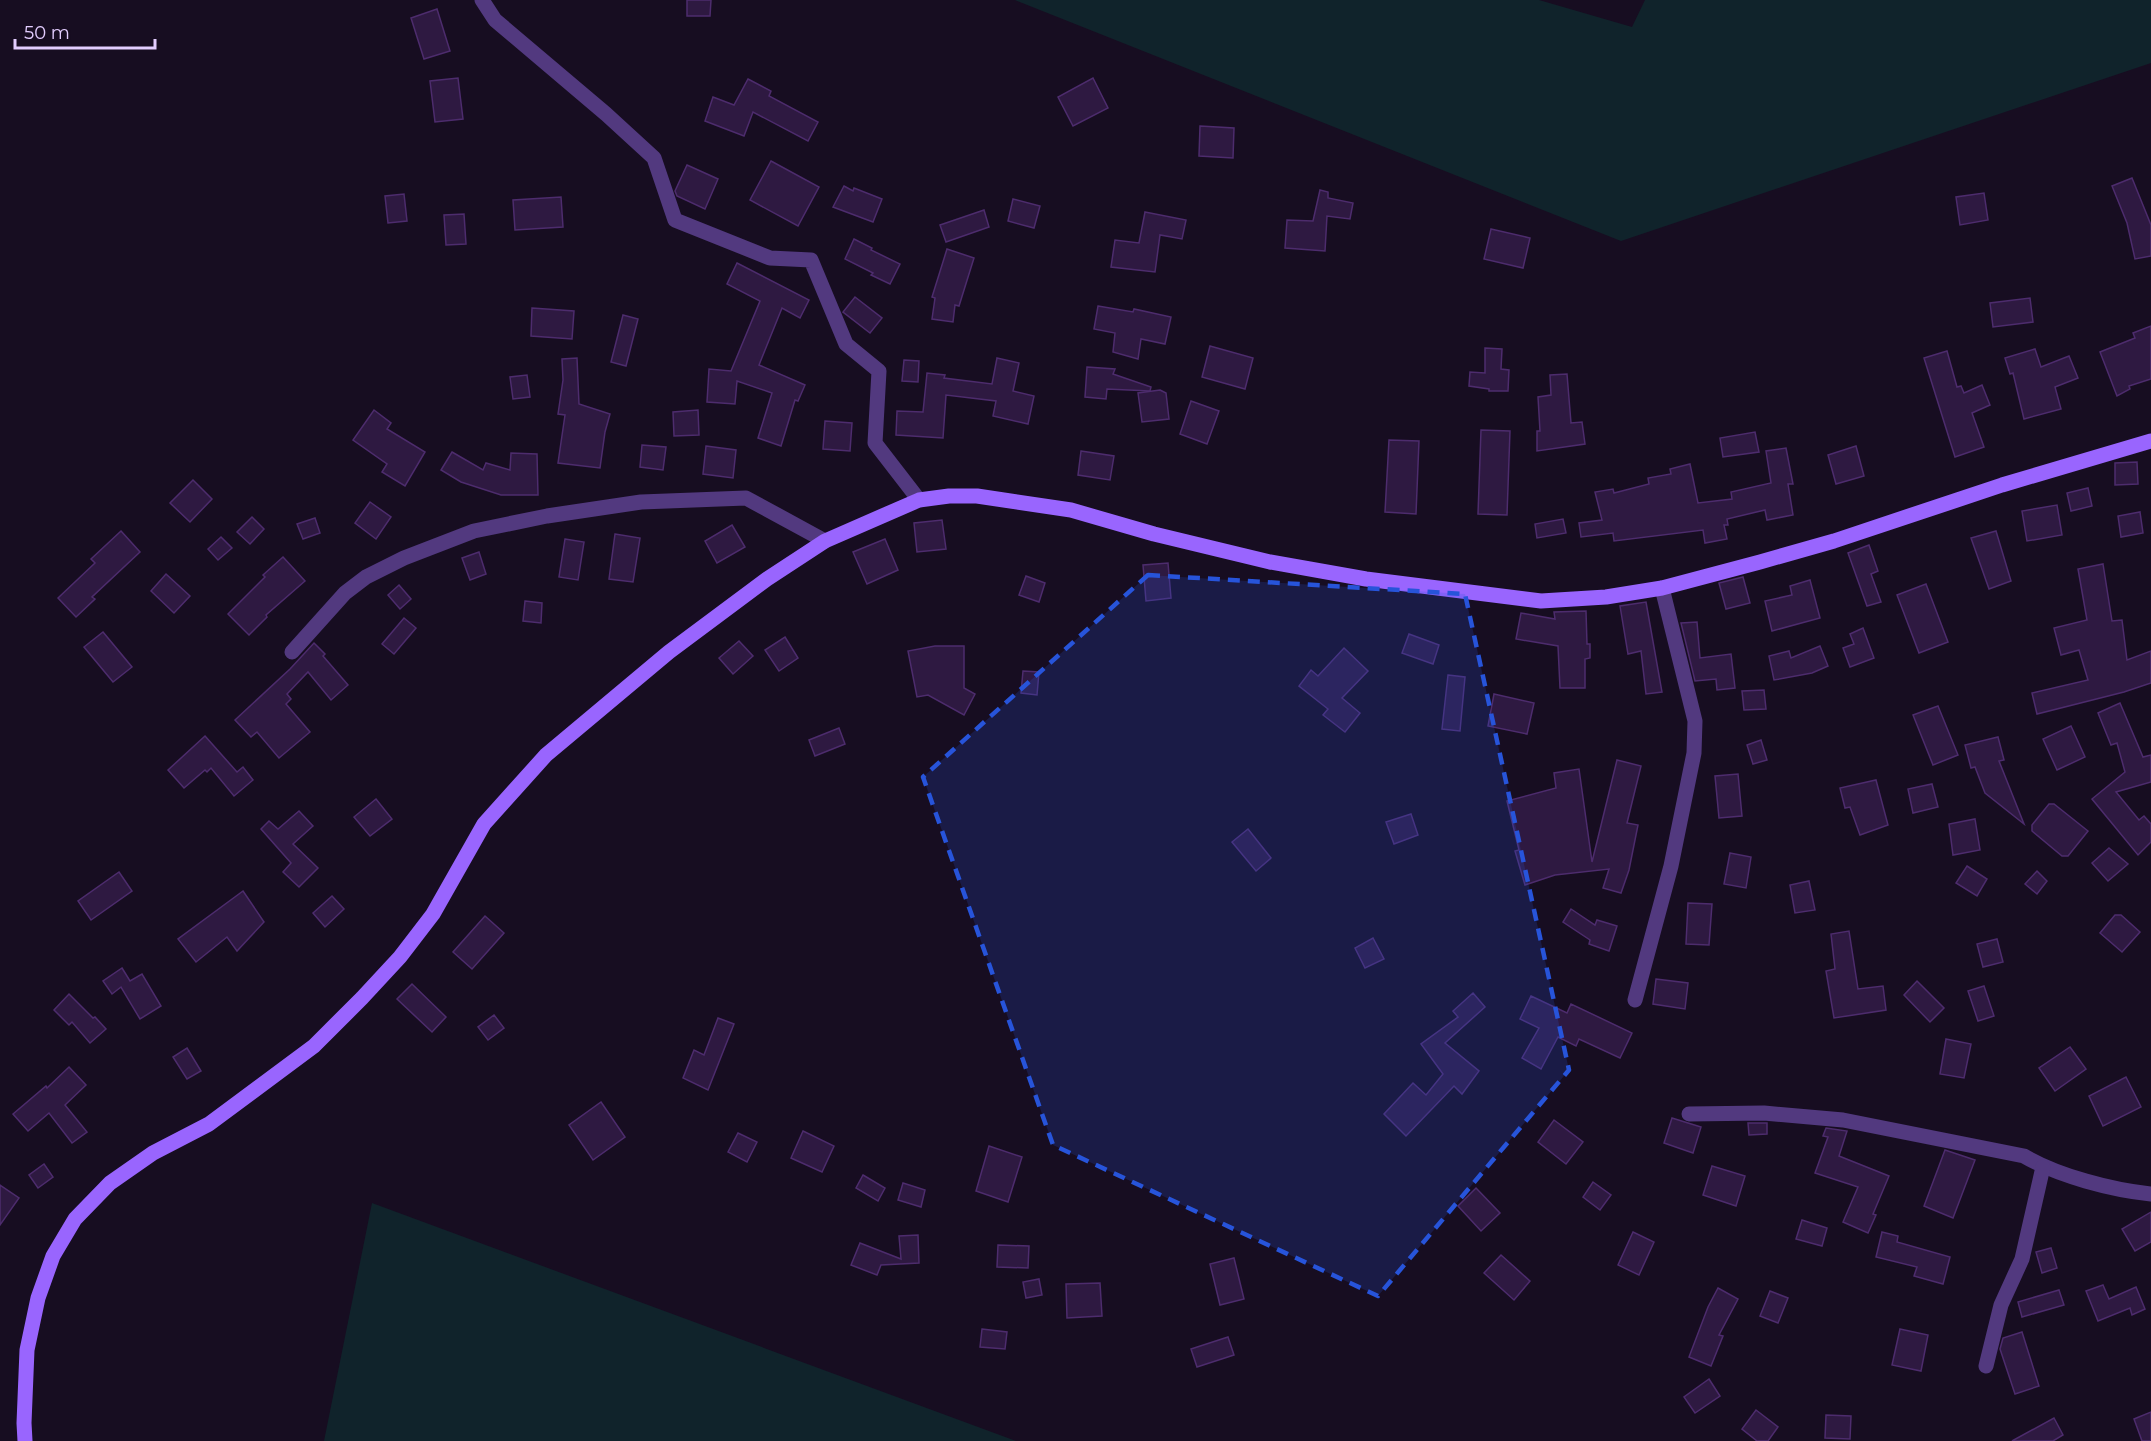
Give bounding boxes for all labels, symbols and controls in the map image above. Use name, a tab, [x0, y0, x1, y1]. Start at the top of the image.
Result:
scale bar	[15, 12, 154, 50]
text: 50 m	[24, 22, 70, 44]

